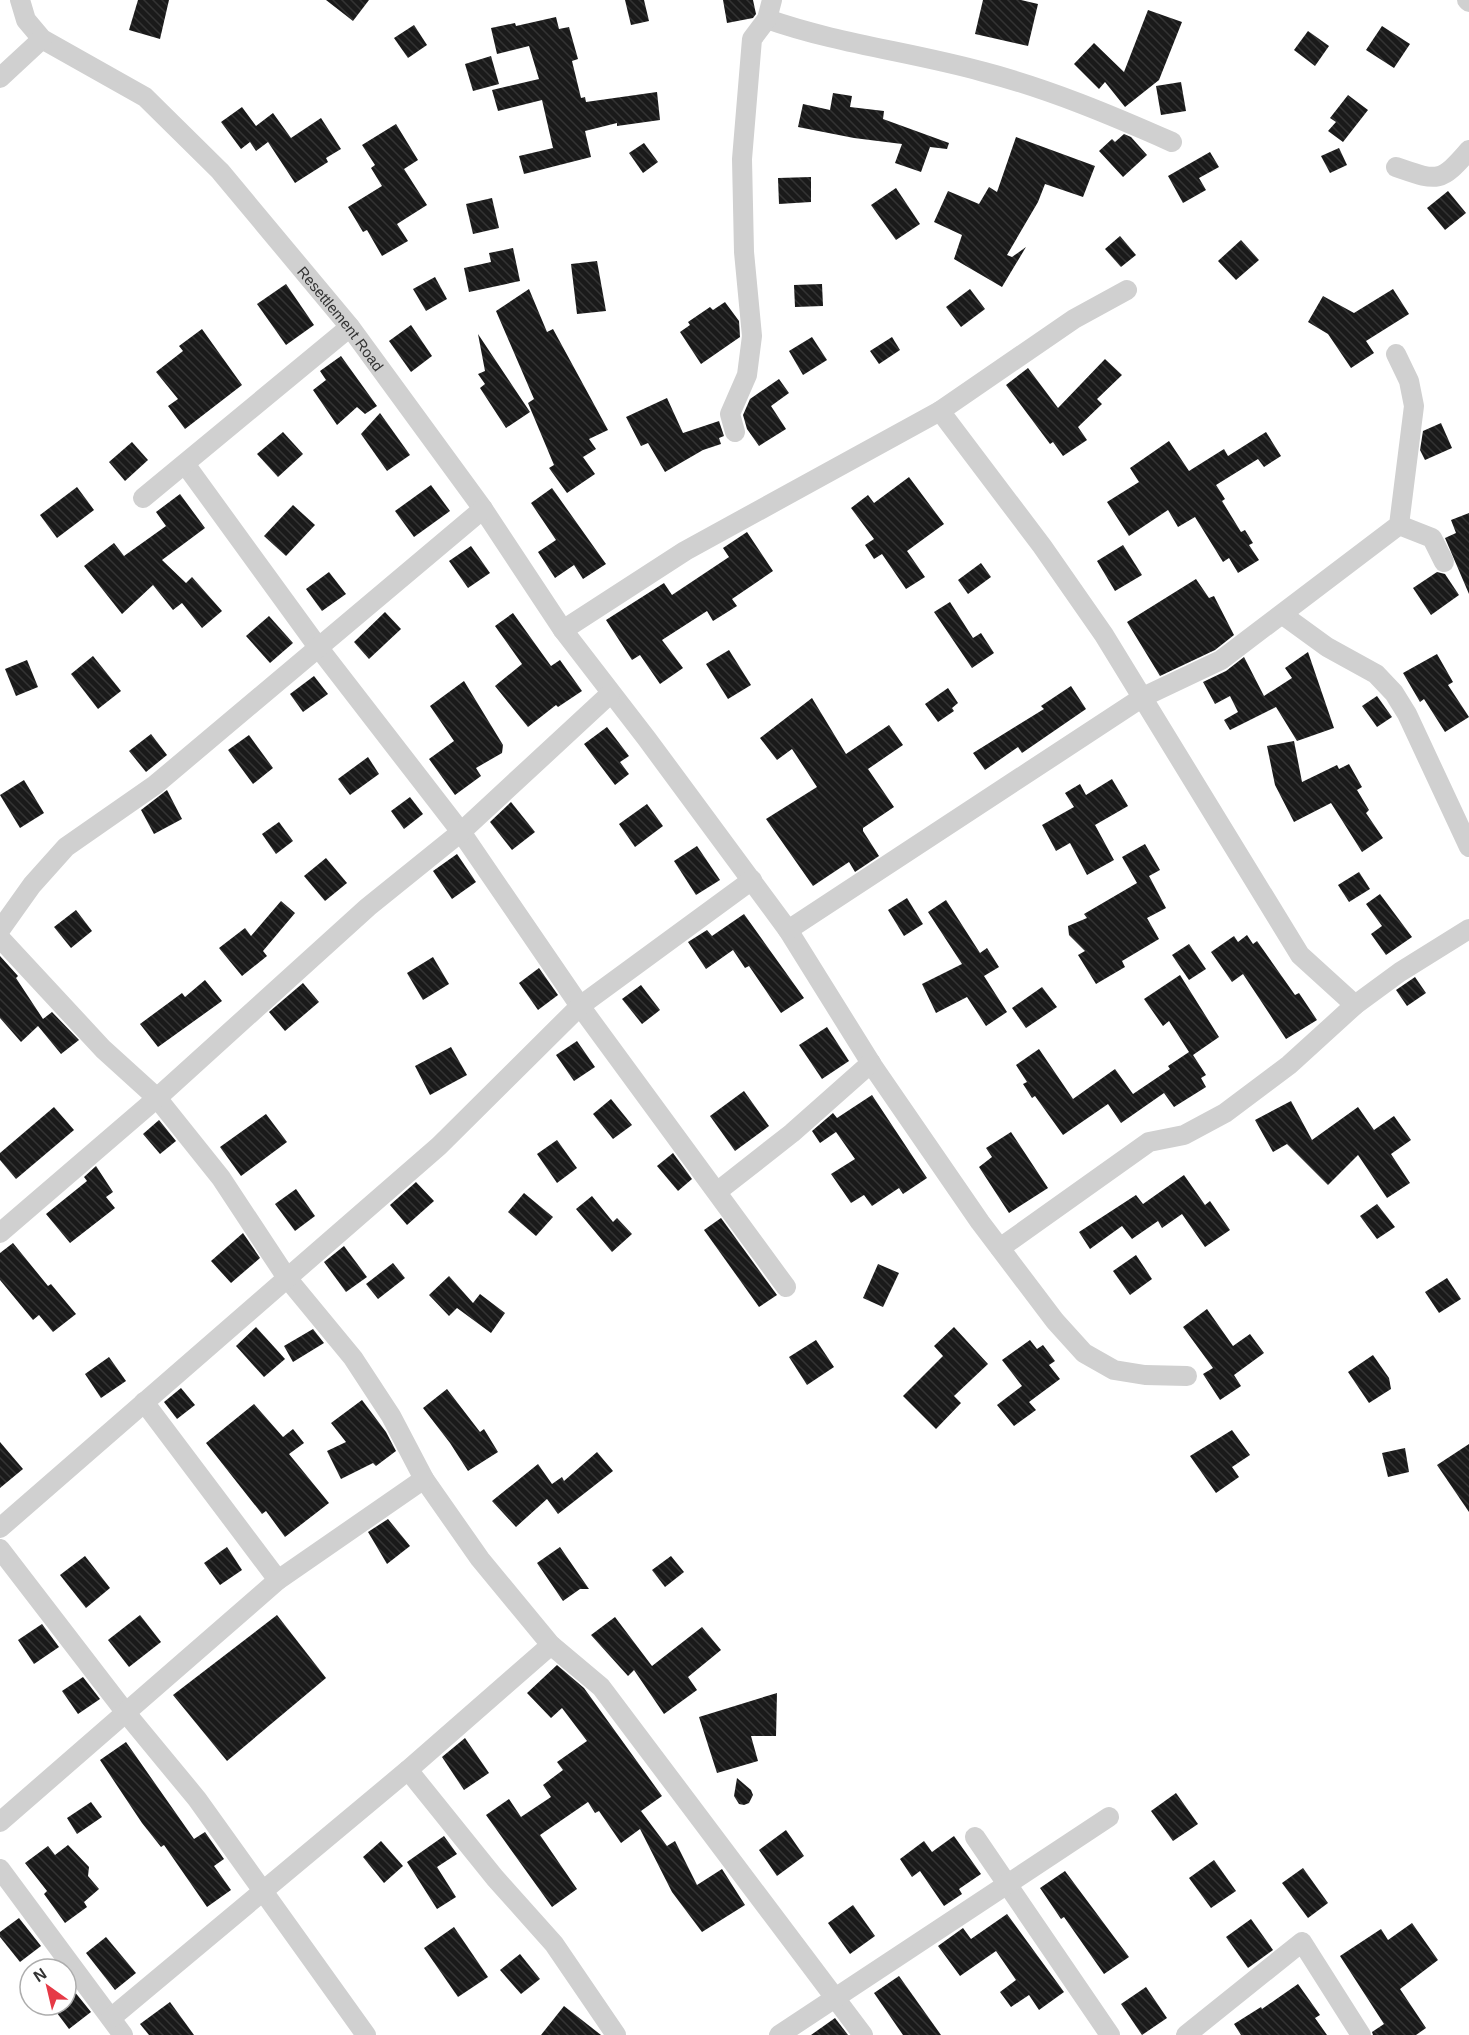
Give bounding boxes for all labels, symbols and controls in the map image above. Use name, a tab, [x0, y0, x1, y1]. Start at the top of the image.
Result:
street label: Resettlement Road	[294, 263, 387, 374]
north arrow	[18, 1957, 78, 2017]
text: N	[30, 1965, 49, 1985]

